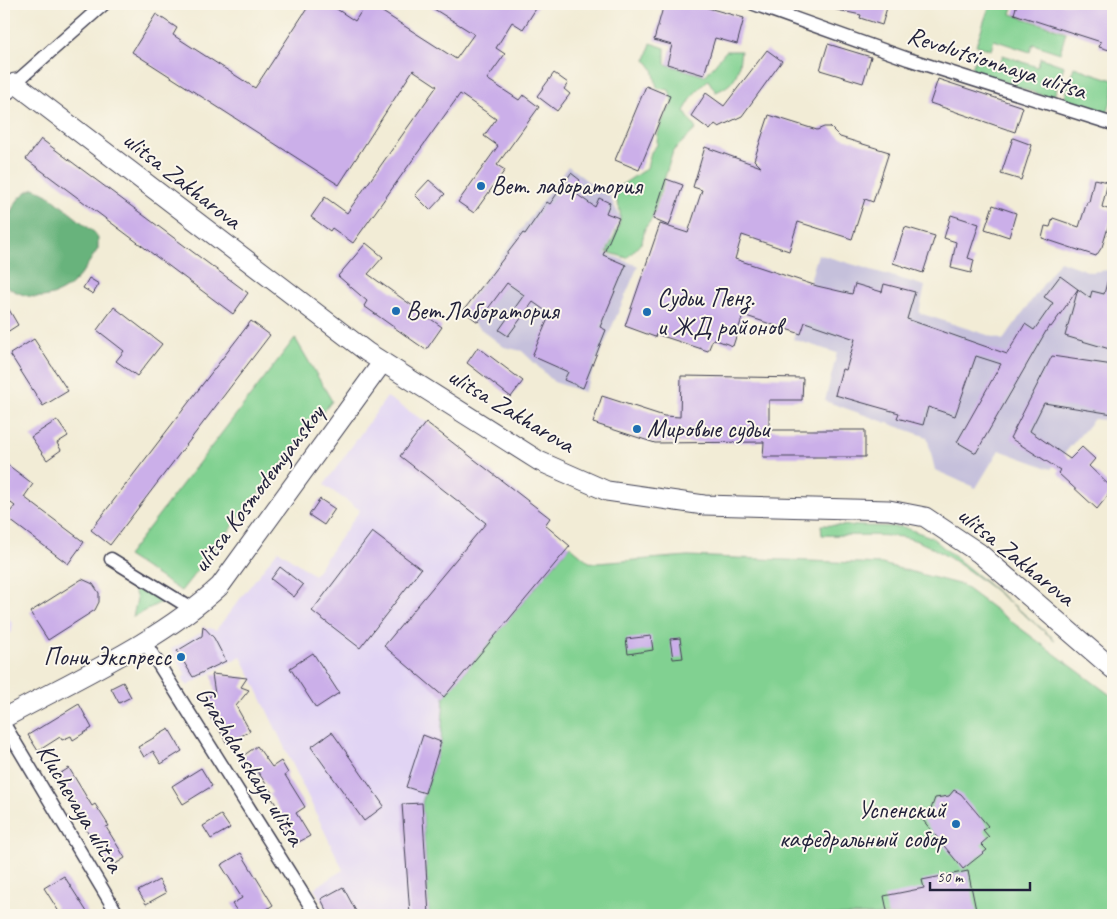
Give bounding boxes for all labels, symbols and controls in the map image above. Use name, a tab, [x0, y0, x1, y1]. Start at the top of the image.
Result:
street label: Revolutsionnaya ulitsa	[904, 19, 1092, 108]
street label: ulitsa Zakharova	[116, 124, 250, 238]
place label: Вет. лаборатория	[491, 170, 644, 202]
marker: Вет. лаборатория	[475, 180, 487, 192]
place label: Судьи Пенз. и ЖД районов	[657, 282, 787, 343]
place label: Вет.Лаборатория	[406, 295, 561, 327]
marker: Вет.Лаборатория	[390, 305, 402, 317]
marker: Судьи Пенз. и ЖД районов	[641, 306, 653, 318]
street label: ulitsa Zakharova	[442, 360, 582, 461]
street label: ulitsa Kosmodemyanskoy	[184, 397, 333, 579]
place label: Мировые судьи	[647, 413, 771, 445]
marker: Мировые судьи	[631, 423, 643, 435]
street label: ulitsa Zakharova	[951, 499, 1083, 614]
place label: Пони Экспресс	[44, 641, 172, 673]
marker: Пони Экспресс	[175, 651, 187, 663]
street label: Grazhdanskaya ulitsa	[188, 681, 313, 853]
street label: Kluchevaya ulitsa	[29, 738, 132, 880]
place label: Успенский кафедральный собор	[779, 794, 948, 855]
marker: Успенский кафедральный собор	[950, 818, 962, 830]
scale bar	[930, 859, 1030, 891]
text: 50 m	[937, 868, 964, 887]

